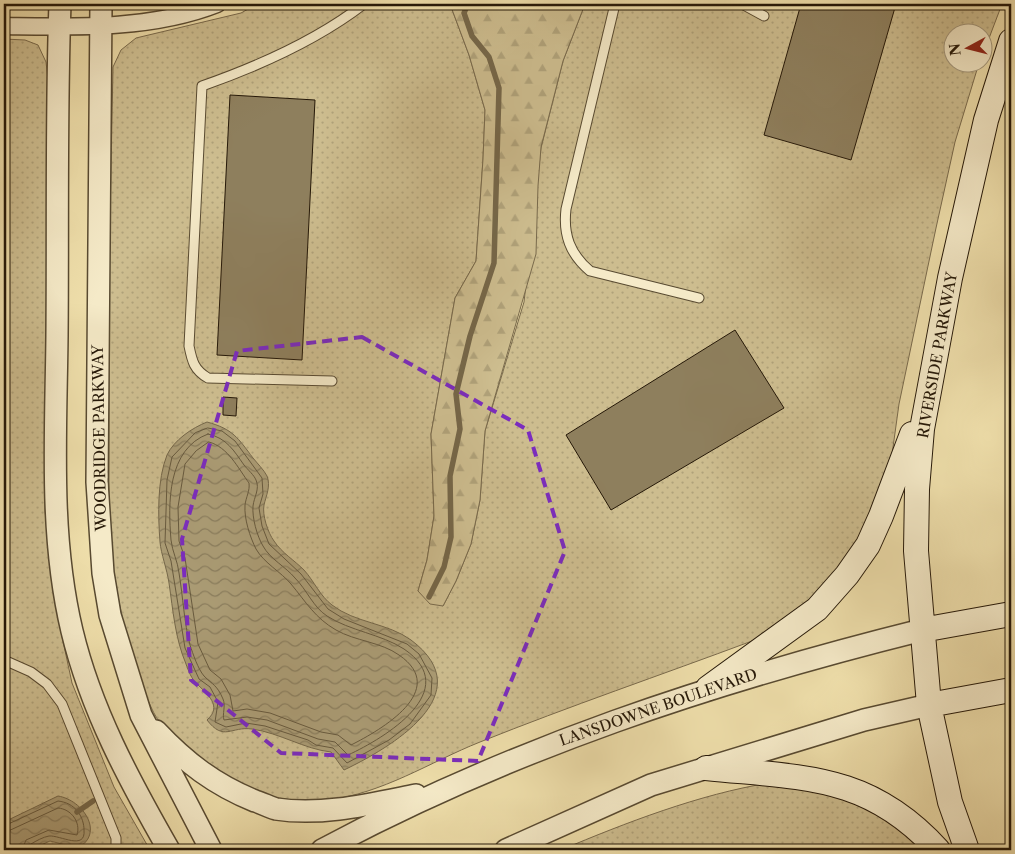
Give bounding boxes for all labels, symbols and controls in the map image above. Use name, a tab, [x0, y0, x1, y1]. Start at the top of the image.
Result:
north arrow	[942, 22, 992, 72]
text: N	[945, 42, 965, 57]
street label: RIVERSIDE PARKWAY	[913, 270, 961, 440]
street label: WOODRIDGE PARKWAY	[88, 344, 110, 532]
street label: LANSDOWNE BOULEVARD	[557, 664, 759, 750]

